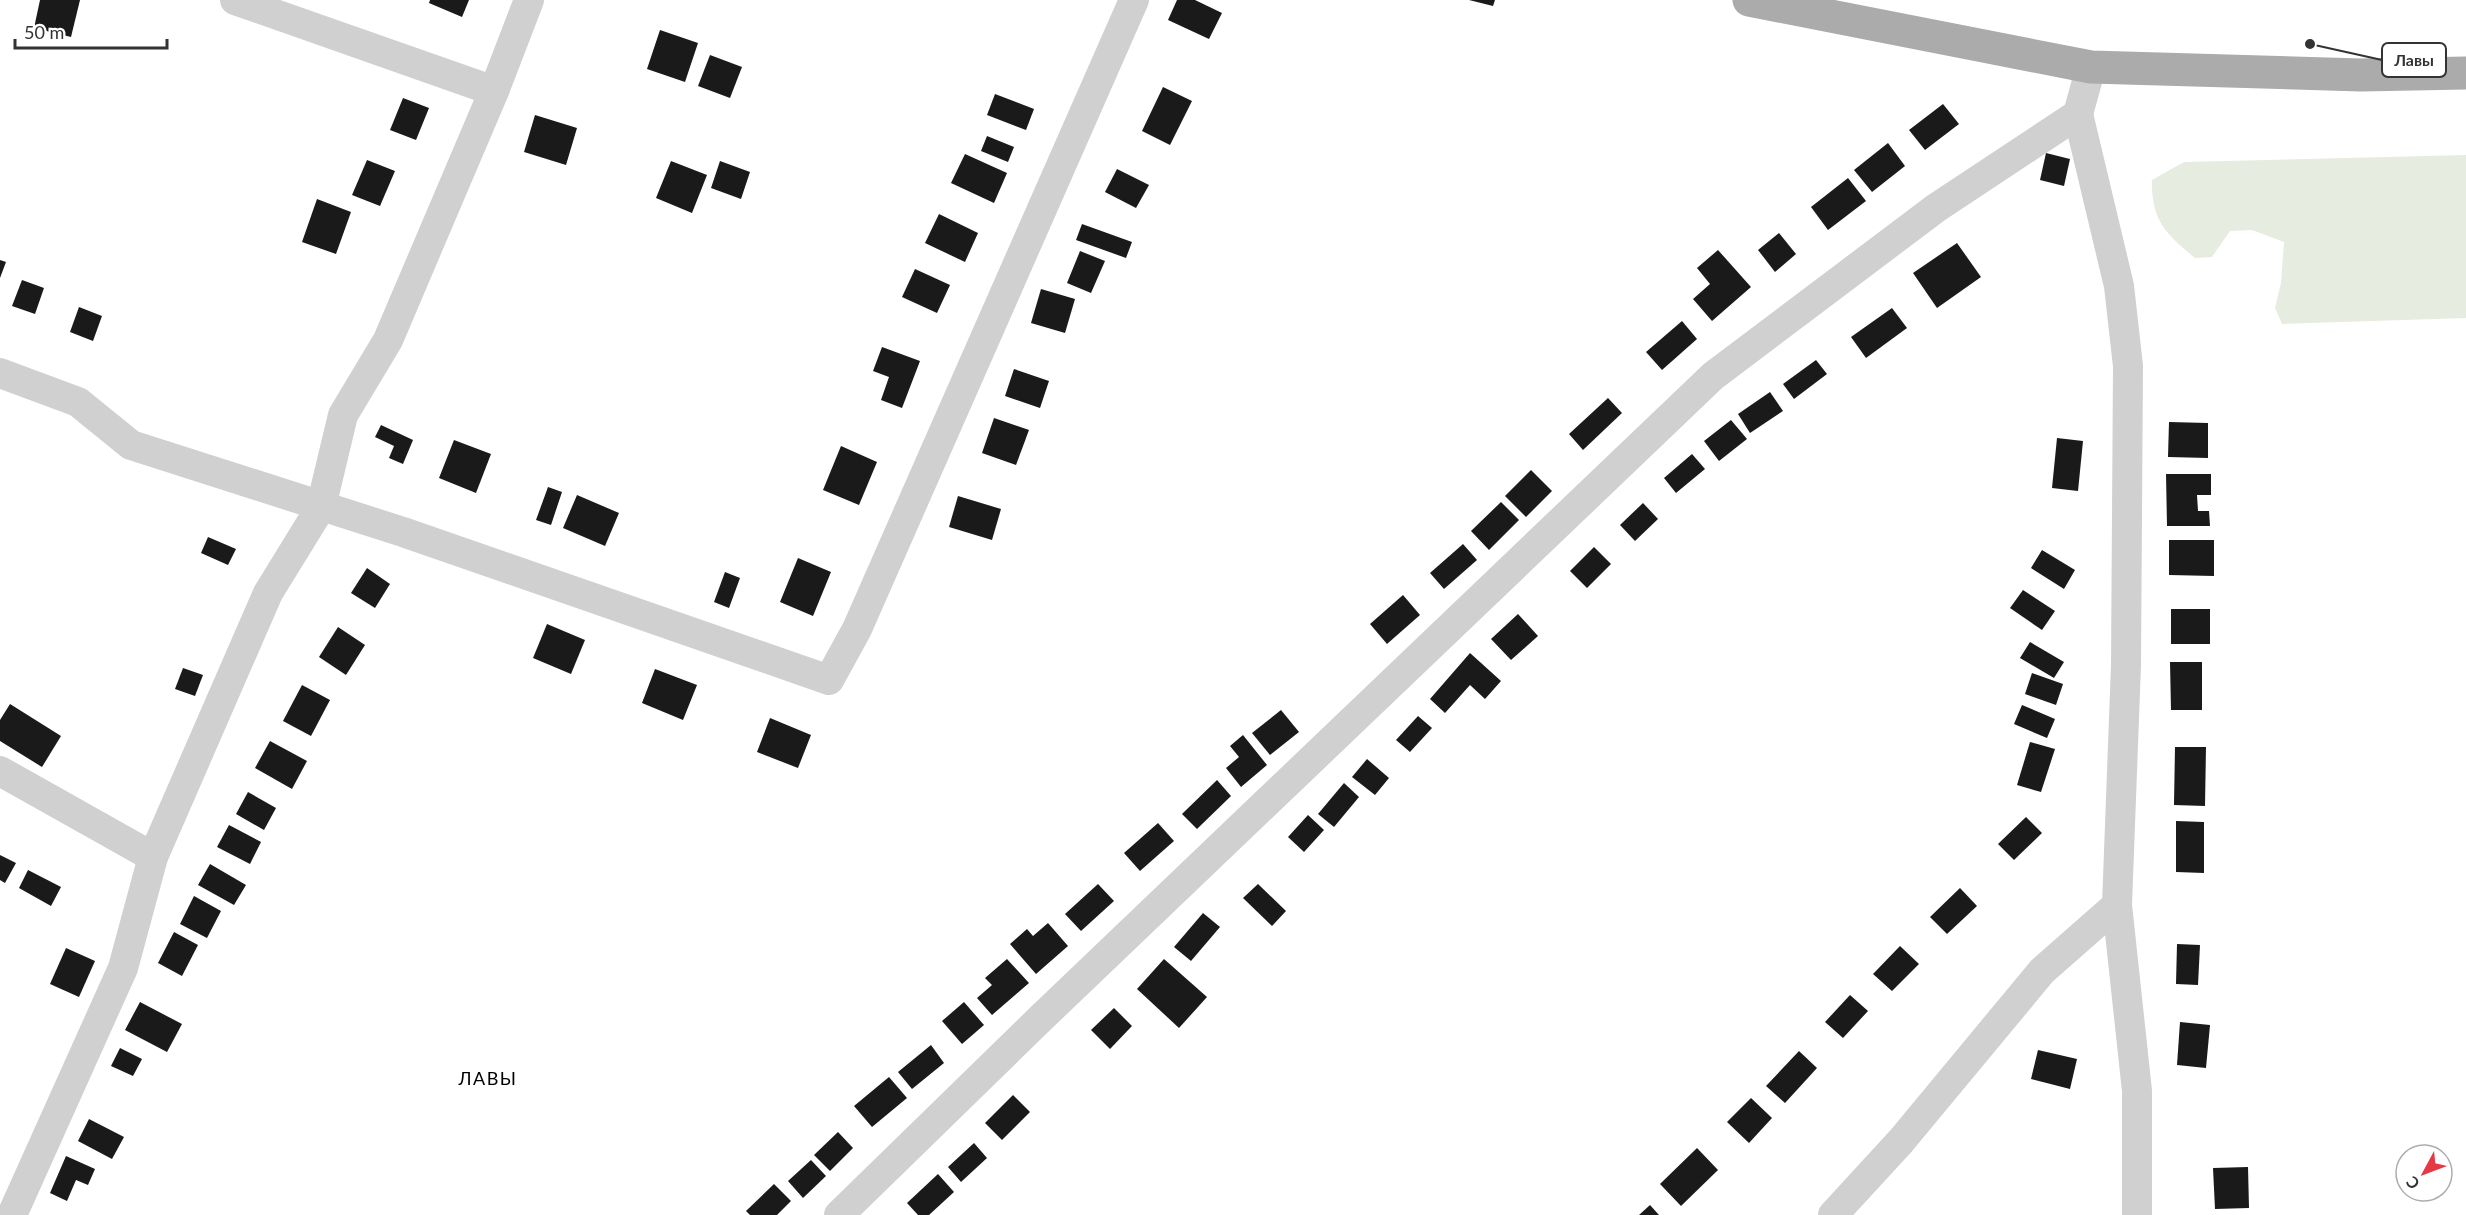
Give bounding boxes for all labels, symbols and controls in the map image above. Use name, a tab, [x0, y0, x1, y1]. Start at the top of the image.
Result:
scale bar	[15, 12, 166, 50]
text: 50 m	[24, 21, 64, 43]
callout: Лавы	[2382, 43, 2446, 77]
text: Лавы	[2393, 50, 2434, 69]
district label: ЛАВЫ	[457, 1067, 518, 1089]
north arrow	[2394, 1143, 2454, 1203]
text: С	[2401, 1173, 2423, 1193]

